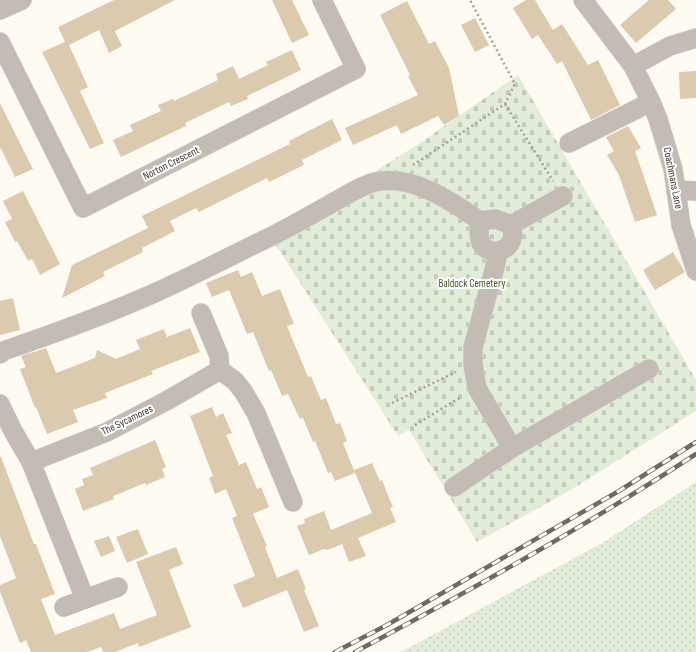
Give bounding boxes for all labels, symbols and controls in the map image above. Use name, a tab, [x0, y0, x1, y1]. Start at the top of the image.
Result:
street label: Norton Crescent	[141, 143, 202, 183]
street label: Coachmans Lane	[661, 146, 685, 210]
park label: Baldock Cemetery	[438, 277, 506, 290]
street label: The Sycamores	[99, 402, 155, 438]

